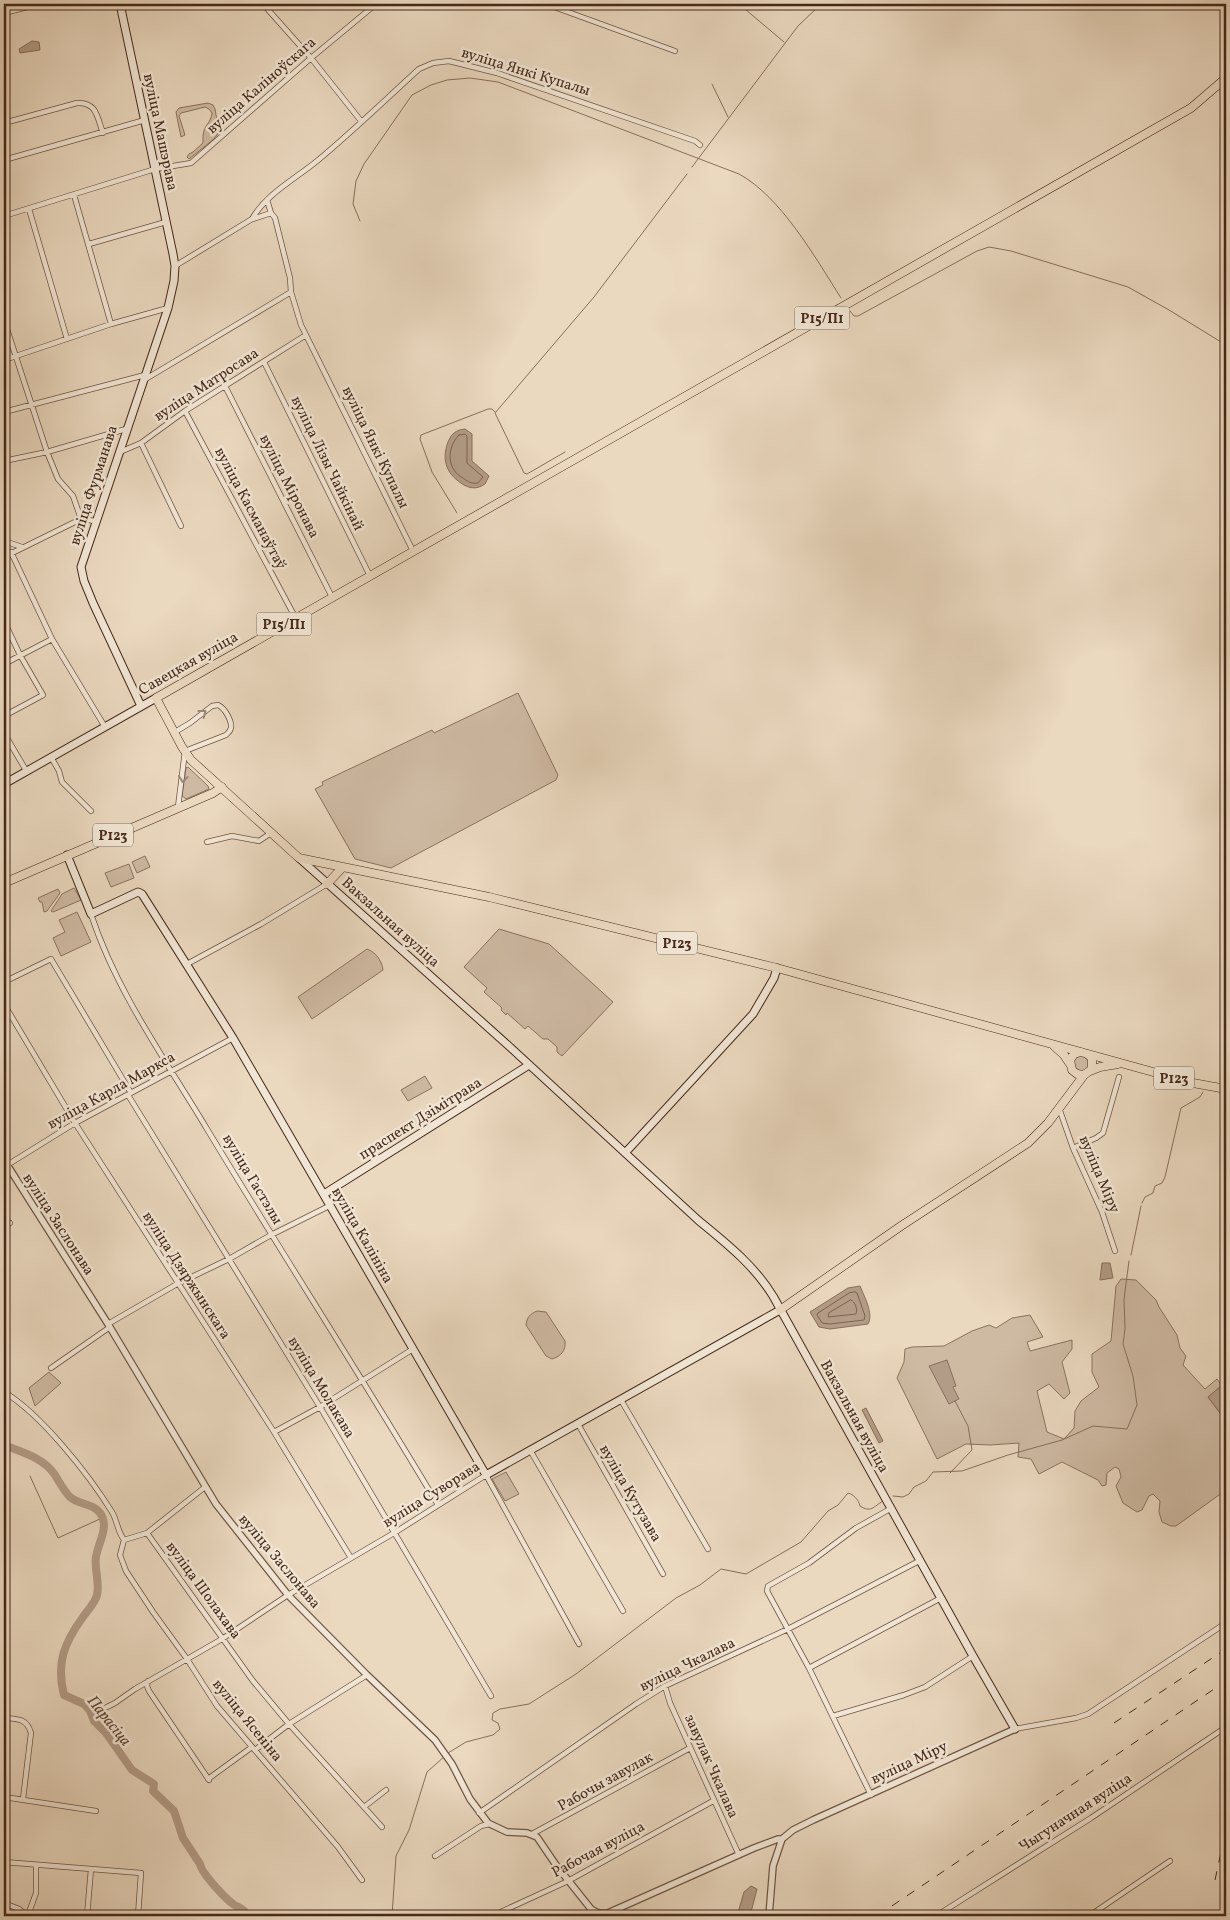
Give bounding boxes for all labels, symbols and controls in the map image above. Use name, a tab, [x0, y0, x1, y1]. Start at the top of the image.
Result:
street label: вуліца Каліноўскага	[203, 33, 321, 140]
street label: вуліца Янкі Купалы	[459, 43, 593, 102]
street label: вуліца Машэрава	[137, 72, 182, 193]
road number: Р15/П1	[794, 306, 850, 330]
street label: вуліца Матросава	[150, 343, 263, 427]
street label: вуліца Янкі Купалы	[336, 383, 414, 513]
street label: вуліца Лізы Чайкінай	[285, 393, 368, 534]
street label: вуліца Фурманава	[65, 423, 124, 548]
street label: вуліца Міронава	[253, 431, 324, 542]
street label: вуліца Касманаўтаў	[209, 444, 291, 574]
road number: Р15/П1	[256, 612, 312, 636]
street label: Савецкая вуліца	[135, 627, 242, 701]
one-way arrow	[197, 710, 206, 718]
one-way arrow	[178, 776, 189, 784]
road number: Р123	[93, 824, 133, 846]
street label: Вакзальная вуліца	[336, 873, 444, 973]
road number: Р123	[657, 931, 697, 954]
street label: вуліца Карла Маркса	[44, 1047, 179, 1135]
road number: Р123	[1154, 1066, 1194, 1090]
street label: праспект Дзімітрава	[355, 1073, 486, 1166]
street label: вуліца Гастэлы	[216, 1131, 287, 1229]
street label: вуліца Міру	[1073, 1133, 1124, 1217]
street label: вуліца Заслонава	[17, 1170, 99, 1280]
street label: вуліца Калініна	[326, 1184, 398, 1288]
street label: вуліца Дзяржынскага	[137, 1208, 235, 1344]
street label: вуліца Молакава	[282, 1333, 359, 1442]
street label: Вакзальная вуліца	[814, 1357, 893, 1477]
street label: вуліца Кутузава	[593, 1441, 666, 1546]
street label: вуліца Суворава	[379, 1457, 485, 1534]
street label: вуліца Заслонава	[233, 1510, 325, 1614]
street label: вуліца Шолахава	[160, 1538, 245, 1644]
street label: вуліца Чкалава	[636, 1633, 739, 1698]
street label: вуліца Ясеніна	[207, 1675, 287, 1767]
water label: Парасіца	[81, 1691, 136, 1752]
street label: завулак Чкалава	[678, 1711, 743, 1822]
street label: вуліца Міру	[868, 1736, 951, 1790]
street label: Рабочы завулак	[554, 1747, 657, 1817]
street label: Чыгуначная вуліца	[1015, 1769, 1137, 1858]
street label: Рабочая вуліца	[548, 1817, 649, 1884]

